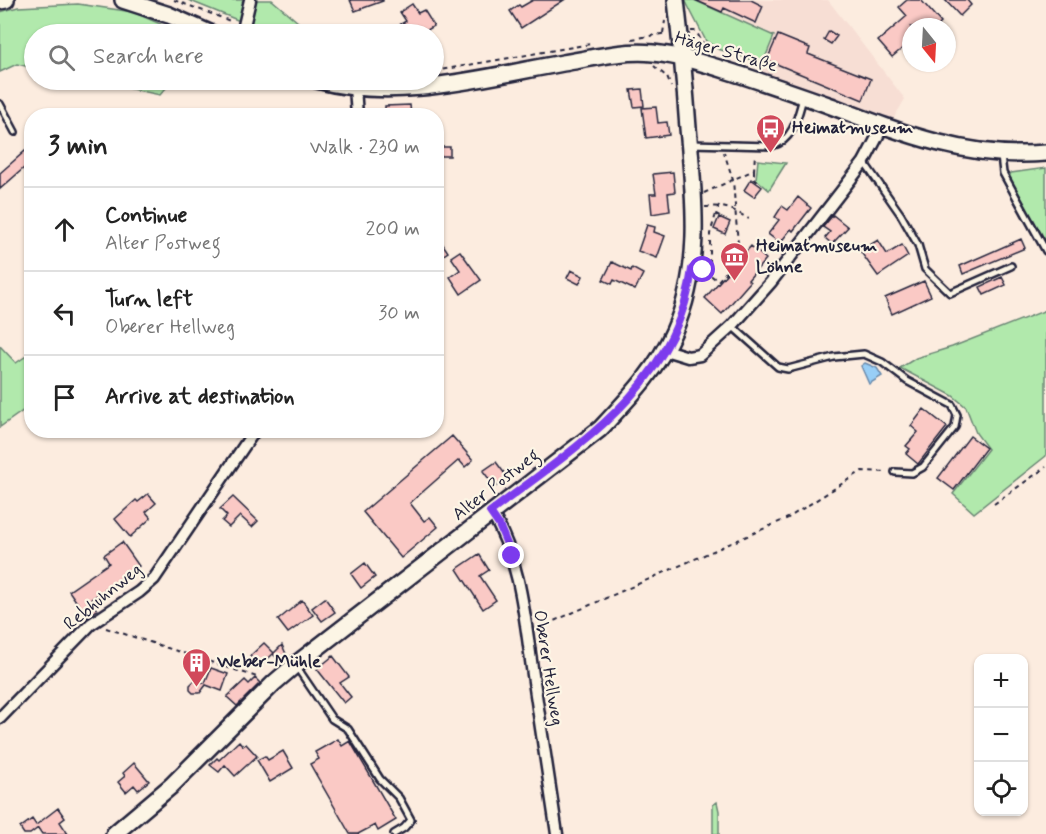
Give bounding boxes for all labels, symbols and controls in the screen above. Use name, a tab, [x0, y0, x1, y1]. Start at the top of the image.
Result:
north arrow	[902, 18, 956, 72]
search box	[24, 24, 444, 90]
street label: Häger Straße	[672, 26, 780, 78]
icon: search	[45, 41, 78, 74]
text: Search here	[93, 43, 204, 71]
bus stop icon: Heimatmuseum	[755, 112, 787, 154]
place label: Heimatmuseum	[792, 116, 913, 140]
text: 3 min	[48, 130, 108, 164]
text: Walk · 230 m	[310, 134, 420, 161]
text: Continue	[105, 202, 187, 230]
icon: ahead	[48, 213, 81, 246]
text: 200 m	[365, 216, 420, 243]
text: Alter Postweg	[105, 230, 221, 257]
place label: Heimatmuseum Löhne	[756, 234, 877, 279]
museum icon: Heimatmuseum Löhne	[719, 240, 751, 282]
route start	[689, 256, 715, 282]
text: Turn left	[105, 286, 193, 314]
icon: left	[48, 297, 81, 330]
text: 30 m	[378, 300, 420, 327]
text: Oberer Hellweg	[105, 314, 235, 341]
icon: arrive	[48, 381, 81, 414]
text: Arrive at destination	[105, 383, 295, 411]
street label: Alter Postweg	[448, 443, 546, 528]
route end	[498, 542, 524, 568]
street label: Rebhuhnweg	[59, 558, 147, 636]
street label: Oberer Hellweg	[527, 608, 569, 728]
building icon: Weber-Mühle	[180, 646, 212, 688]
place label: Weber-Mühle	[216, 650, 321, 674]
map controls	[974, 654, 1028, 816]
button: +	[974, 654, 1028, 708]
button: −	[974, 708, 1028, 762]
button: locate	[974, 762, 1028, 816]

